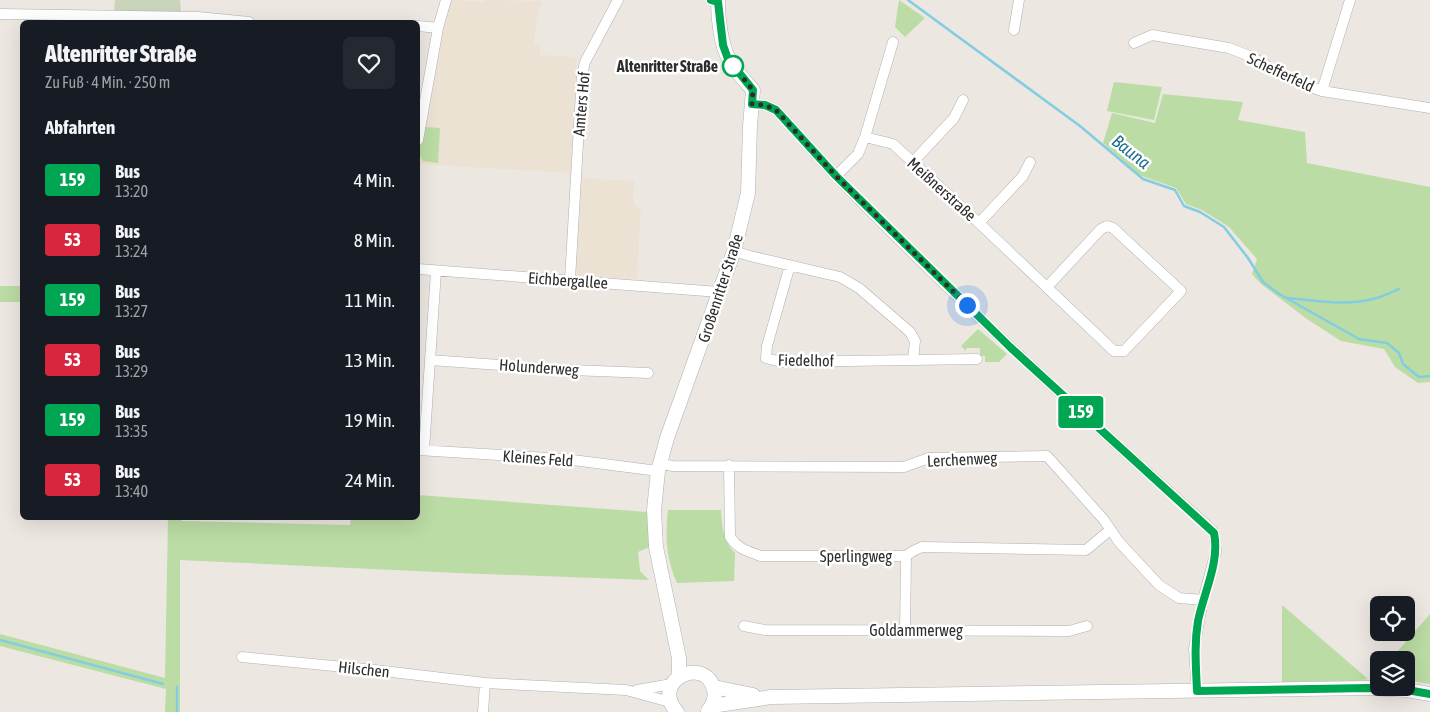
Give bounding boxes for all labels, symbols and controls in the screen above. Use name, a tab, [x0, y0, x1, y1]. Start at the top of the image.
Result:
button: heart	[343, 37, 395, 89]
text: Altenritter Straße	[45, 40, 197, 67]
street label: Schefferfeld	[1245, 49, 1317, 95]
marker: Altenritter Straße	[722, 55, 744, 77]
place label: Altenritter Straße	[616, 57, 718, 75]
street label: Amters Hof	[569, 70, 593, 137]
text: Zu Fuß · 4 Min. · 250 m	[45, 73, 170, 91]
text: Abfahrten	[45, 116, 115, 138]
water label: Bauna	[1108, 130, 1155, 173]
street label: Meißnerstraße	[904, 154, 980, 224]
text: Bus	[115, 160, 140, 182]
text: 159	[60, 169, 85, 190]
text: 4 Min.	[354, 169, 395, 191]
text: 13:20	[115, 182, 148, 200]
text: Bus	[115, 220, 140, 242]
text: 53	[64, 229, 81, 250]
text: 8 Min.	[354, 229, 395, 251]
street label: Großenritter Straße	[694, 232, 746, 344]
text: 13:24	[115, 242, 148, 260]
street label: Eichbergallee	[527, 268, 609, 293]
text: Bus	[115, 280, 140, 302]
text: 159	[60, 289, 85, 310]
text: 11 Min.	[345, 289, 395, 311]
your location	[955, 293, 980, 318]
text: 13:27	[115, 302, 148, 320]
text: Bus	[115, 340, 140, 362]
text: 53	[64, 349, 81, 370]
text: 13 Min.	[345, 349, 395, 371]
street label: Fiedelhof	[778, 351, 835, 369]
street label: Holunderweg	[499, 355, 579, 380]
text: 13:29	[115, 362, 148, 380]
line badge: 159	[1052, 396, 1110, 428]
text: Bus	[115, 400, 140, 422]
text: 159	[1068, 401, 1094, 422]
text: 159	[60, 409, 85, 430]
text: 19 Min.	[345, 409, 395, 431]
text: 13:35	[115, 422, 148, 440]
street label: Kleines Feld	[502, 447, 574, 469]
street label: Lerchenweg	[926, 448, 998, 471]
text: Bus	[115, 460, 140, 482]
text: 53	[64, 469, 81, 490]
text: 24 Min.	[345, 469, 395, 491]
text: 13:40	[115, 482, 148, 500]
street label: Sperlingweg	[820, 547, 892, 566]
map controls	[1370, 596, 1415, 696]
button: locate	[1370, 596, 1415, 641]
street label: Goldammerweg	[869, 621, 963, 640]
button: layers	[1370, 651, 1415, 696]
street label: Hilschen	[337, 657, 391, 681]

